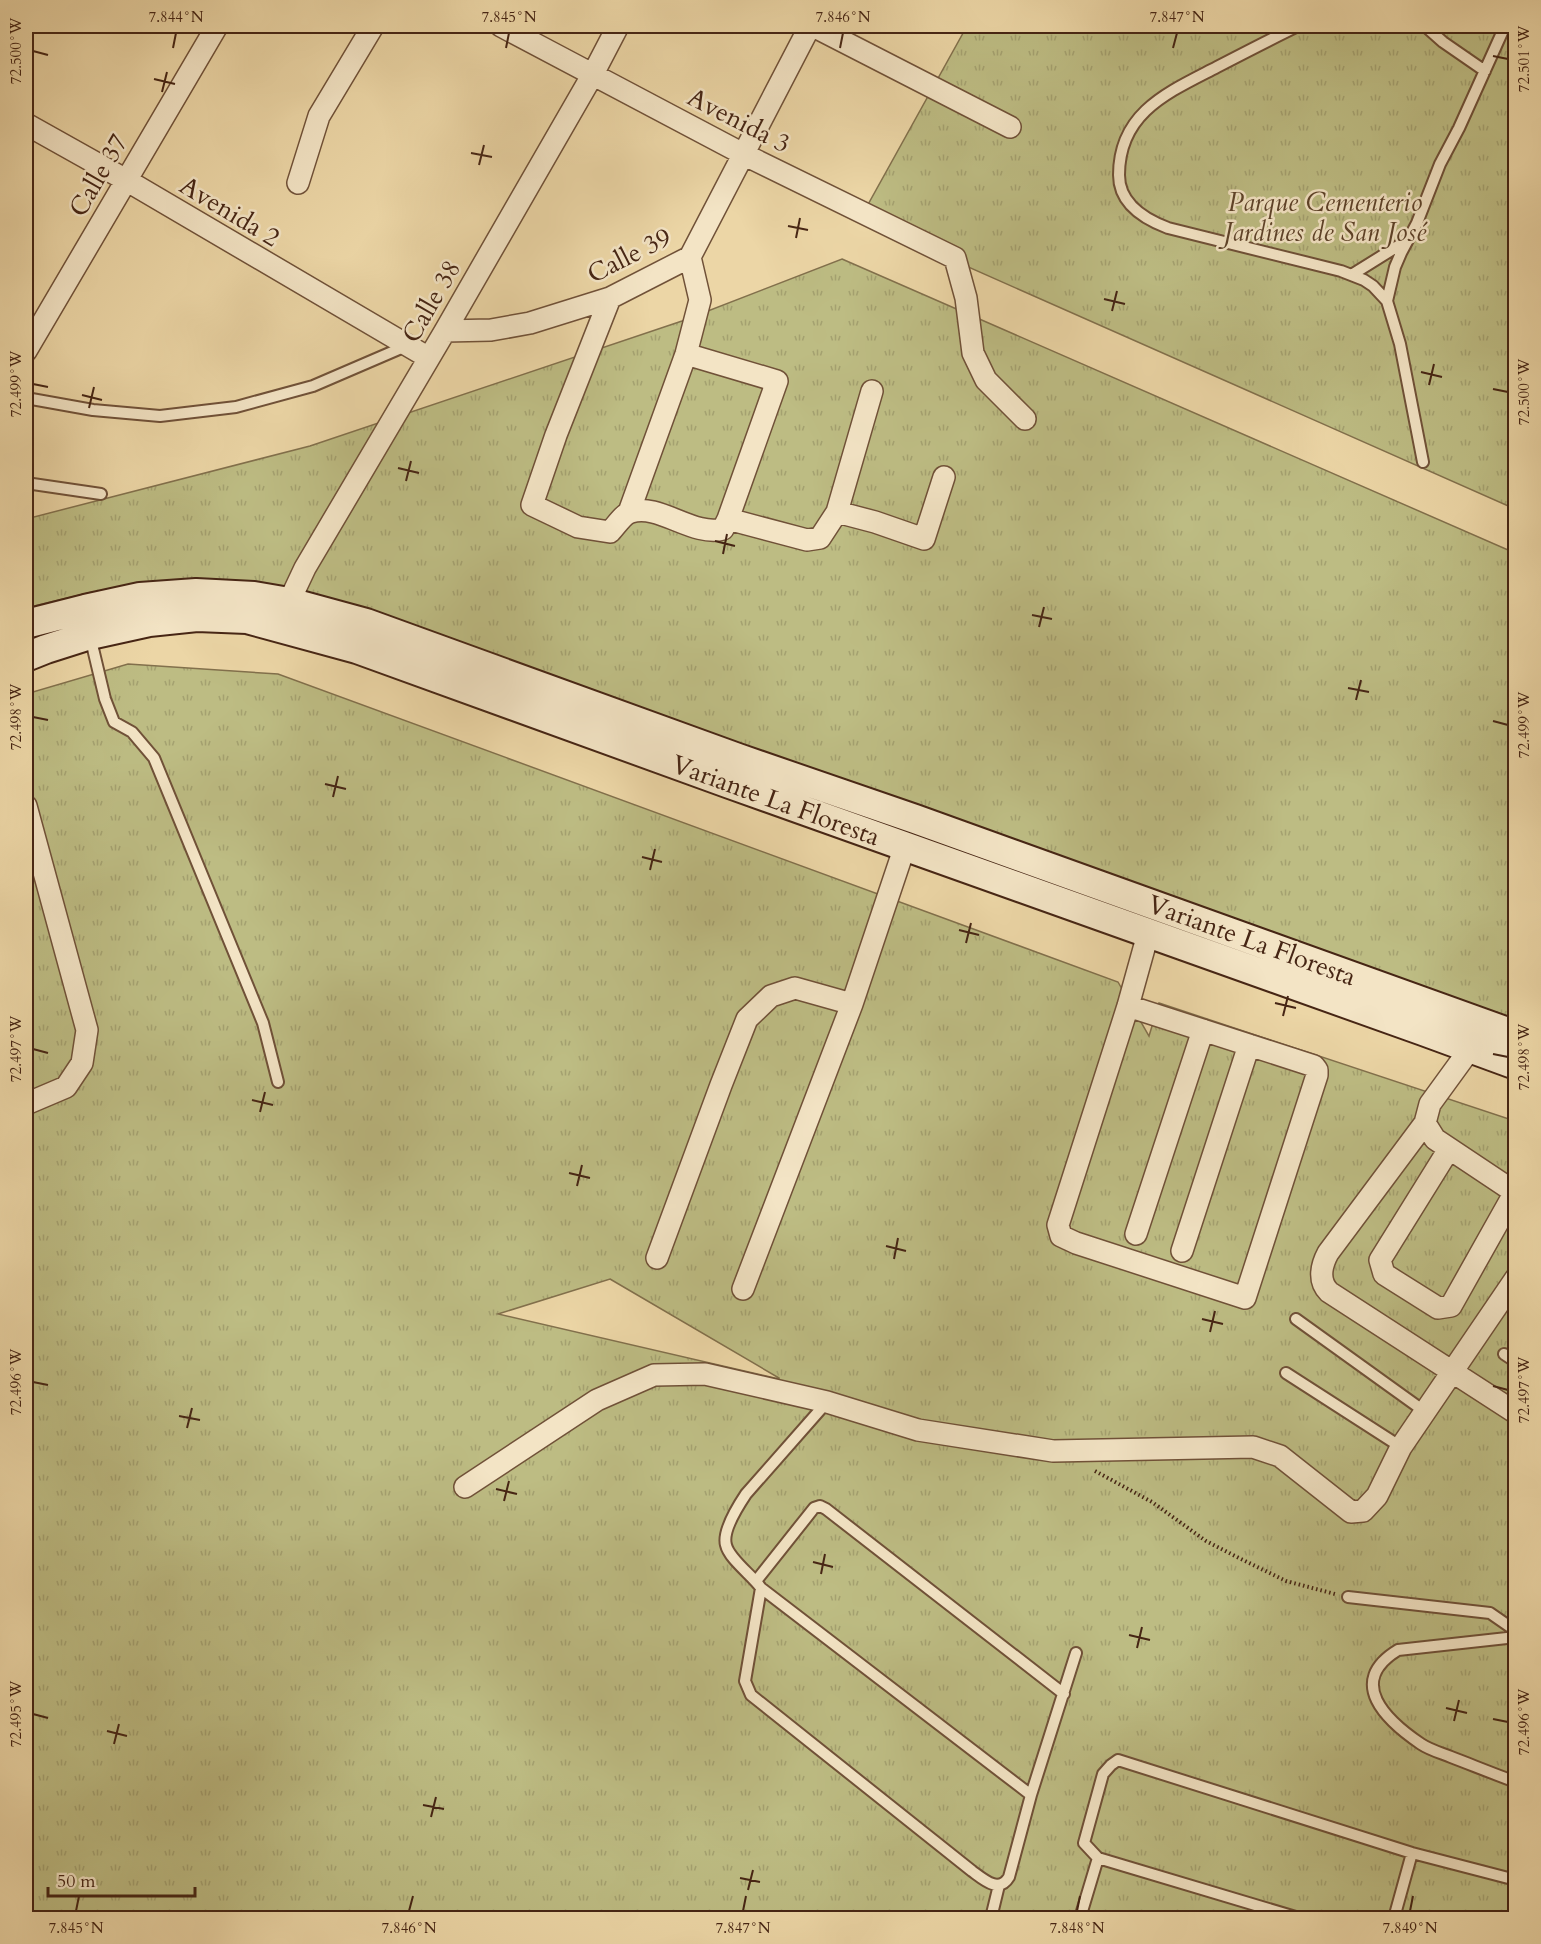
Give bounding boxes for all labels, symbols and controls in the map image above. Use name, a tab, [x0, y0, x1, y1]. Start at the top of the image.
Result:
text: 7.844°N	[148, 7, 204, 27]
text: 7.845°N	[481, 7, 537, 27]
text: 7.846°N	[815, 7, 871, 27]
text: 7.847°N	[1149, 7, 1205, 27]
text: 72.500°W	[6, 17, 26, 84]
text: 72.501°W	[1514, 25, 1534, 92]
street label: Avenida 3	[681, 80, 796, 161]
street label: Calle 37	[61, 128, 136, 223]
street label: Avenida 2	[173, 168, 286, 255]
park label: Parque Cementerio Jardines de San José	[1218, 185, 1428, 250]
street label: Calle 39	[581, 219, 677, 291]
street label: Calle 38	[394, 254, 469, 349]
text: 72.499°W	[6, 350, 26, 417]
text: 72.500°W	[1514, 358, 1534, 425]
text: 72.498°W	[6, 683, 26, 750]
text: 72.499°W	[1514, 691, 1534, 758]
street label: Variante La Floresta	[667, 747, 885, 854]
street label: Variante La Floresta	[1143, 887, 1361, 994]
text: 72.497°W	[6, 1015, 26, 1082]
text: 72.498°W	[1514, 1023, 1534, 1090]
text: 72.496°W	[6, 1348, 26, 1415]
text: 72.497°W	[1514, 1356, 1534, 1423]
text: 72.495°W	[6, 1680, 26, 1747]
text: 72.496°W	[1514, 1688, 1534, 1755]
scale bar	[48, 1860, 195, 1898]
text: 50 m	[57, 1869, 96, 1894]
text: 7.845°N	[48, 1918, 104, 1938]
text: 7.846°N	[381, 1918, 437, 1938]
text: 7.847°N	[715, 1918, 771, 1938]
text: 7.848°N	[1049, 1918, 1105, 1938]
text: 7.849°N	[1382, 1918, 1438, 1938]

